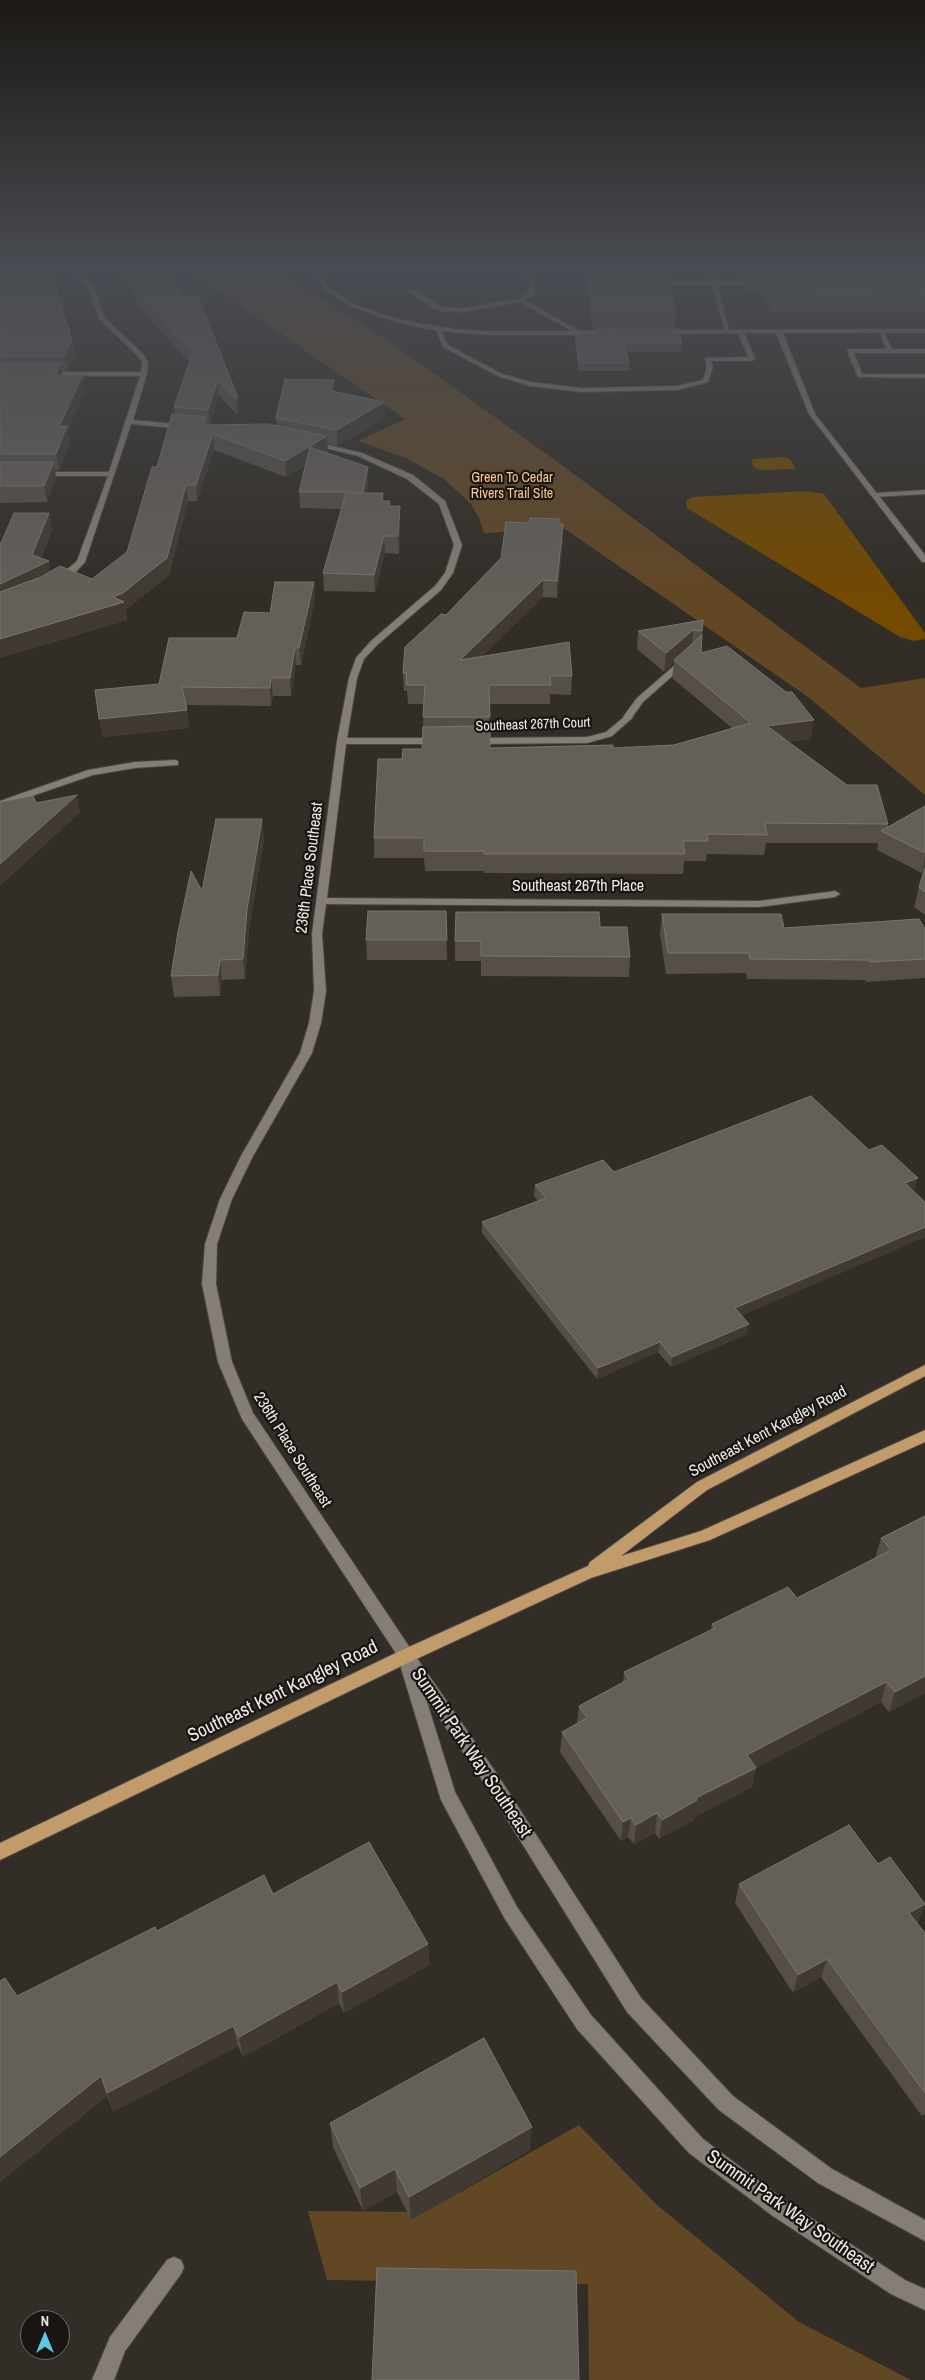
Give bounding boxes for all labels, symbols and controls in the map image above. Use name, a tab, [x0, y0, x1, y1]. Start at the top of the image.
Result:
park label: Green To Cedar Rivers Trail Site	[471, 470, 553, 502]
street label: Southeast 267th Court	[475, 715, 591, 735]
street label: 236th Place Southeast	[292, 801, 328, 935]
street label: Southeast 267th Place	[512, 877, 644, 897]
street label: Southeast Kent Kangley Road	[686, 1382, 850, 1482]
street label: 236th Place Southeast	[249, 1389, 335, 1511]
street label: Southeast Kent Kangley Road	[184, 1636, 382, 1748]
street label: Summit Park Way Southeast	[406, 1664, 536, 1842]
street label: Summit Park Way Southeast	[702, 2145, 878, 2279]
north arrow	[20, 2310, 70, 2360]
text: N	[41, 2312, 49, 2330]

